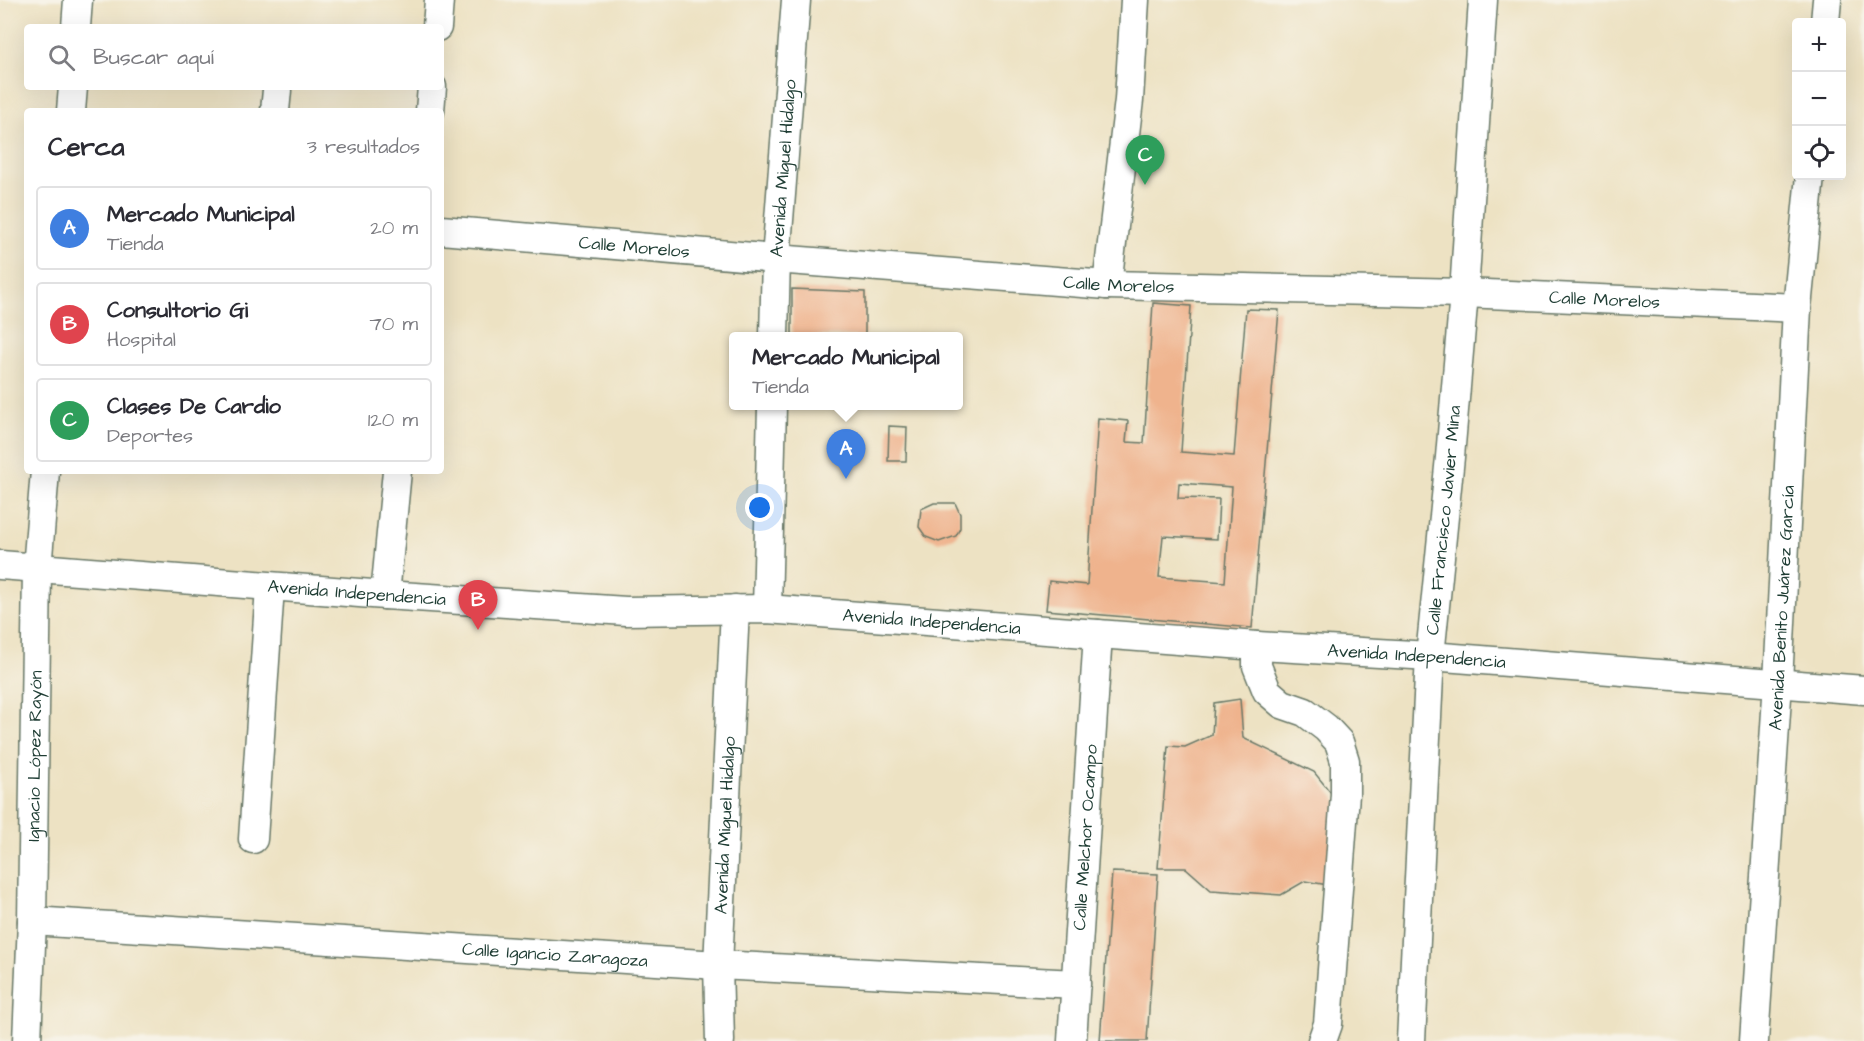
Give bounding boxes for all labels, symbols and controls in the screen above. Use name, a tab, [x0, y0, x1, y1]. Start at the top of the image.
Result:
map controls	[1792, 18, 1846, 180]
button: +	[1792, 18, 1846, 72]
search box	[24, 24, 444, 90]
icon: search	[45, 41, 78, 74]
text: Buscar aquí	[93, 42, 214, 73]
button: −	[1792, 72, 1846, 126]
street label: Avenida Miguel Hidalgo	[764, 79, 803, 258]
button: locate	[1792, 126, 1846, 180]
text: Cerca	[48, 129, 125, 165]
text: 3 resultados	[307, 133, 420, 161]
pin: C	[1126, 136, 1164, 185]
text: Mercado Municipal	[107, 199, 295, 230]
text: A	[63, 214, 76, 242]
text: 20 m	[370, 214, 418, 242]
street label: Calle Morelos	[578, 229, 691, 264]
text: Tienda	[107, 230, 164, 258]
street label: Calle Morelos	[1062, 269, 1175, 299]
street label: Calle Morelos	[1548, 284, 1661, 314]
text: Consultorio Gi	[107, 295, 248, 326]
text: B	[62, 310, 77, 338]
text: 70 m	[370, 310, 418, 338]
text: Hospital	[107, 326, 176, 354]
popup	[729, 332, 963, 410]
text: Mercado Municipal	[752, 342, 940, 373]
text: Tienda	[752, 373, 809, 401]
text: Clases De Cardio	[107, 391, 281, 422]
street label: Calle Francisco Javier Mina	[1420, 404, 1467, 636]
text: C	[62, 406, 77, 434]
text: 120 m	[368, 406, 418, 434]
text: Deportes	[107, 422, 193, 450]
pin: A	[826, 430, 866, 479]
street label: Avenida Benito Juárez García	[1762, 485, 1800, 731]
your location	[745, 493, 774, 522]
street label: Avenida Independencia	[267, 573, 447, 612]
pin: B	[458, 580, 498, 630]
street label: Avenida Independencia	[842, 602, 1022, 641]
street label: Avenida Independencia	[1327, 638, 1507, 674]
street label: Ignacio López Rayón	[21, 670, 49, 842]
street label: Avenida Miguel Hidalgo	[708, 736, 742, 915]
street label: Calle Melchor Ocampo	[1067, 744, 1103, 931]
street label: Calle Igancio Zaragoza	[461, 936, 649, 973]

